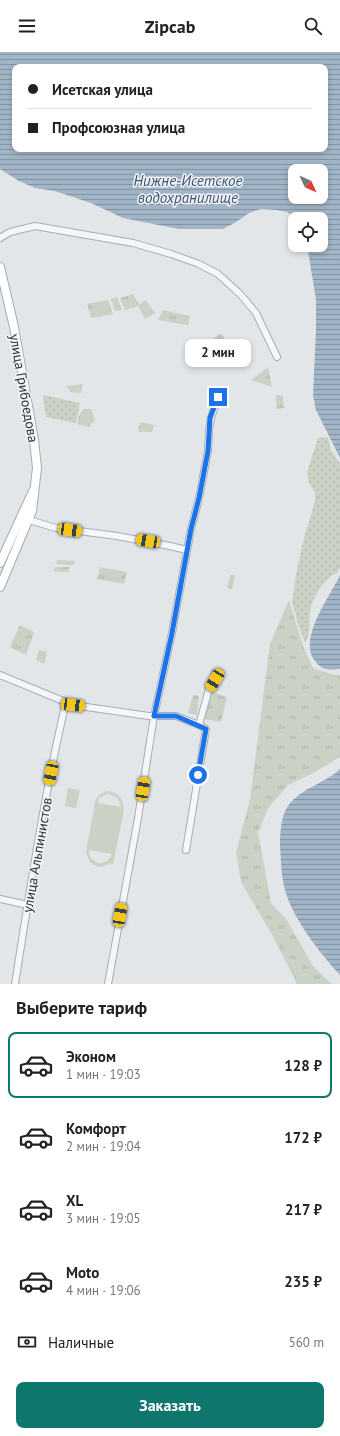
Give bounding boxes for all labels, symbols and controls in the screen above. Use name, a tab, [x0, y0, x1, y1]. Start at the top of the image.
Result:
icon: menu	[16, 15, 38, 37]
text: Zipcab	[145, 15, 195, 38]
icon: search	[302, 15, 324, 37]
text: Исетская улица	[52, 80, 153, 99]
text: Профсоюзная улица	[52, 118, 185, 137]
north arrow	[288, 164, 328, 204]
map controls	[288, 164, 328, 252]
water label: Нижне-Исетское водохранилище	[134, 171, 243, 207]
button: locate	[288, 212, 328, 252]
street label: улица Грибоедова	[6, 332, 42, 444]
callout: 2 мин	[185, 339, 251, 367]
text: 2 мин	[201, 344, 235, 361]
route end	[209, 388, 227, 406]
car	[57, 522, 83, 538]
car	[135, 533, 161, 549]
car	[204, 667, 226, 693]
car	[60, 698, 86, 712]
car	[43, 760, 59, 786]
route start	[189, 766, 207, 784]
car	[135, 776, 151, 802]
street label: улица Альпинистов	[18, 796, 56, 914]
car	[112, 902, 128, 928]
text: Выберите тариф	[16, 996, 147, 1019]
icon: car	[18, 1047, 54, 1083]
text: Эконом	[66, 1047, 116, 1066]
text: 128 ₽	[284, 1056, 322, 1075]
text: 1 мин · 19:03	[66, 1066, 141, 1083]
icon: car	[18, 1119, 54, 1155]
text: Комфорт	[66, 1119, 126, 1138]
text: 172 ₽	[284, 1128, 322, 1147]
text: 2 мин · 19:04	[66, 1138, 141, 1155]
icon: car	[18, 1191, 54, 1227]
text: XL	[66, 1191, 83, 1210]
text: 217 ₽	[285, 1200, 322, 1219]
text: 3 мин · 19:05	[66, 1210, 141, 1227]
icon: car	[18, 1263, 54, 1299]
text: Moto	[66, 1263, 99, 1282]
text: 235 ₽	[284, 1272, 322, 1291]
text: 4 мин · 19:06	[66, 1282, 141, 1299]
icon: cash	[16, 1331, 38, 1353]
text: Наличные	[48, 1333, 114, 1352]
text: 560 m	[289, 1334, 324, 1351]
button: Заказать	[16, 1382, 324, 1428]

